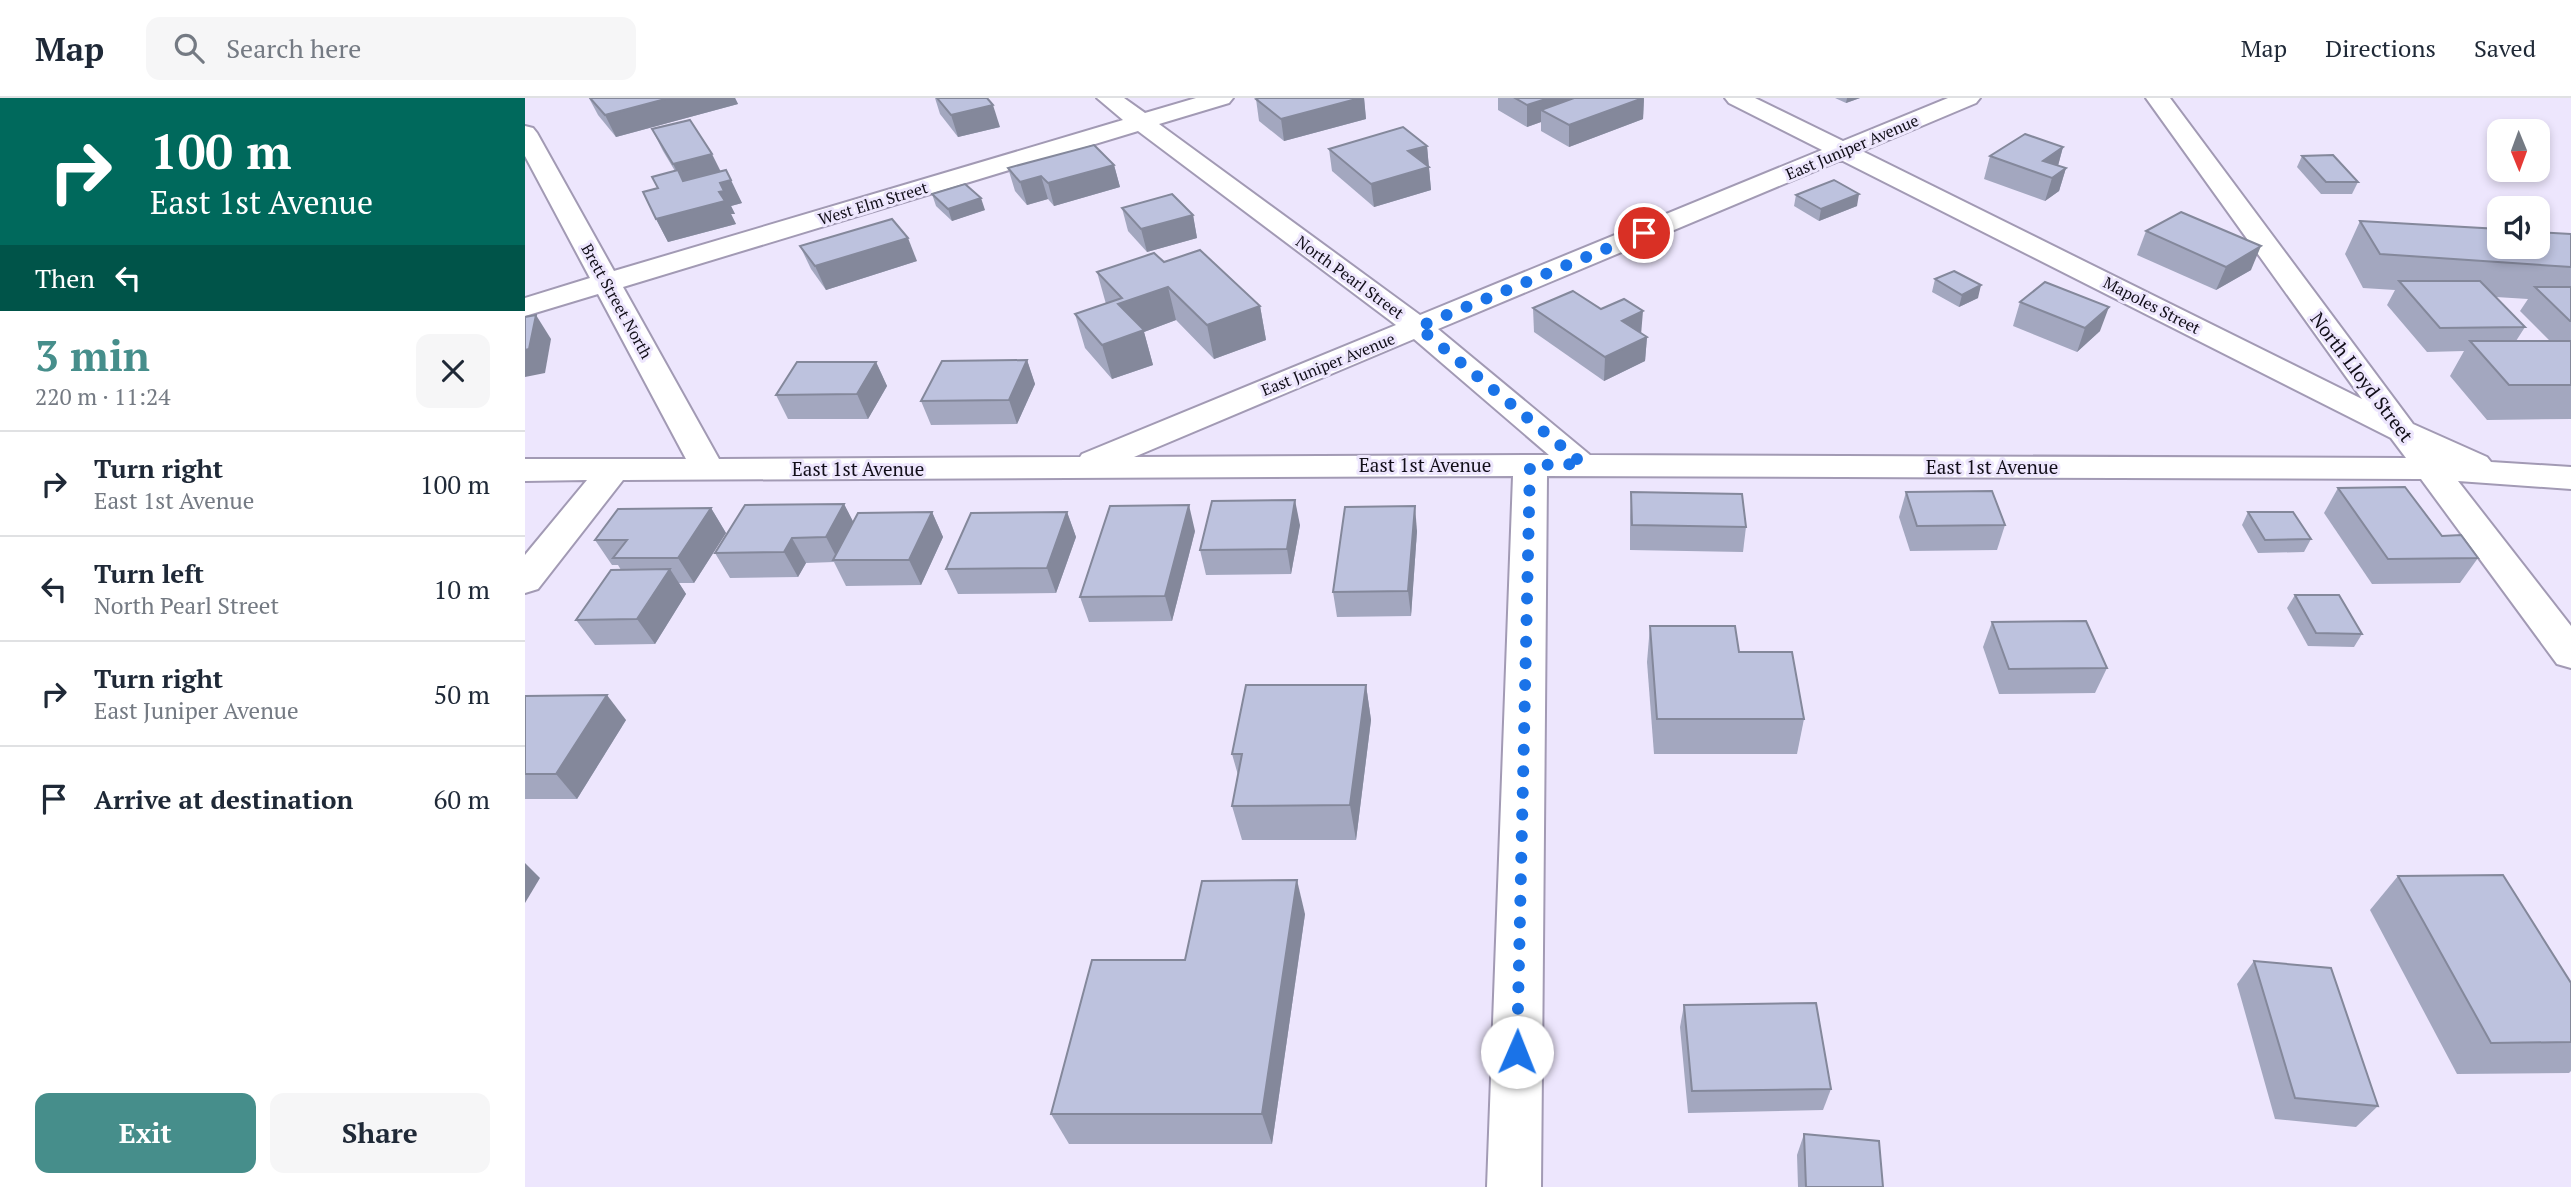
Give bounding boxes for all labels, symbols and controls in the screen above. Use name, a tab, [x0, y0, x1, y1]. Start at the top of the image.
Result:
search box	[146, 17, 636, 80]
text: Map	[35, 27, 104, 70]
icon: search	[170, 29, 208, 67]
text: Search here	[226, 31, 361, 65]
text: Map	[2241, 32, 2287, 64]
text: Directions	[2325, 32, 2436, 64]
text: Saved	[2474, 32, 2536, 64]
street label: East Juniper Avenue	[1782, 109, 1922, 185]
text: 100 m	[150, 118, 292, 183]
north arrow	[2487, 119, 2550, 182]
map controls	[2487, 119, 2550, 259]
icon: right	[35, 126, 126, 217]
street label: West Elm Street	[816, 176, 930, 230]
text: East 1st Avenue	[150, 181, 373, 223]
button: sound	[2487, 196, 2550, 259]
pin	[1614, 203, 1674, 263]
icon: arrive	[1625, 214, 1663, 252]
street label: North Pearl Street	[1291, 230, 1409, 324]
street label: Brett Street North	[576, 240, 658, 363]
icon: left	[109, 259, 147, 297]
text: Then	[35, 261, 95, 295]
street label: Mapoles Street	[2100, 271, 2204, 339]
street label: North Lloyd Street	[2305, 307, 2419, 447]
text: 3 min	[35, 327, 150, 383]
street label: East Juniper Avenue	[1258, 327, 1398, 401]
button: close	[416, 334, 490, 408]
text: 220 m · 11:24	[35, 381, 170, 412]
text: Turn right	[94, 451, 223, 485]
street label: East 1st Avenue	[1359, 452, 1491, 477]
street label: East 1st Avenue	[1926, 454, 2058, 479]
street label: East 1st Avenue	[792, 456, 924, 481]
icon: right	[35, 465, 73, 503]
text: 100 m	[420, 467, 490, 501]
text: East 1st Avenue	[94, 485, 254, 516]
text: Turn left	[94, 556, 204, 590]
icon: left	[35, 570, 73, 608]
text: 10 m	[434, 572, 490, 606]
text: North Pearl Street	[94, 590, 279, 621]
text: Turn right	[94, 661, 223, 695]
icon: right	[35, 675, 73, 713]
text: 50 m	[434, 677, 490, 711]
text: East Juniper Avenue	[94, 695, 299, 726]
icon: arrive	[35, 780, 73, 818]
text: Arrive at destination	[94, 782, 353, 816]
text: 60 m	[434, 782, 490, 816]
position arrow	[1480, 1015, 1554, 1089]
button: Exit	[35, 1093, 256, 1173]
button: Share	[270, 1093, 490, 1173]

